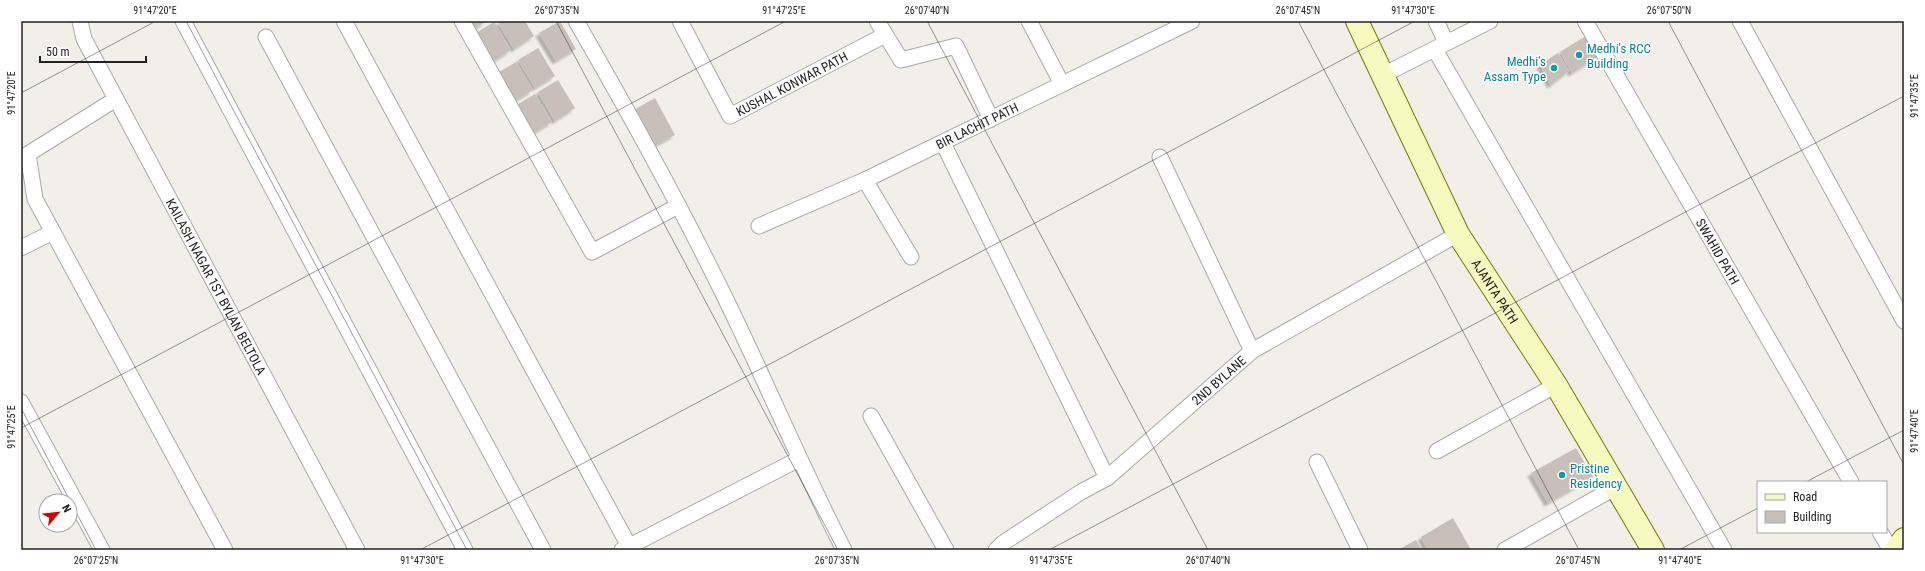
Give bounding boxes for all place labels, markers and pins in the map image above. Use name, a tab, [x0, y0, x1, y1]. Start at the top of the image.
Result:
place label: Medhi's RCC Building	[1587, 41, 1651, 71]
marker: Medhi's RCC Building	[1574, 50, 1584, 60]
place label: Medhi's Assam Type	[1484, 54, 1546, 84]
marker: Medhi's Assam Type	[1549, 63, 1559, 73]
place label: Pristine Residency	[1570, 461, 1623, 491]
marker: Pristine Residency	[1557, 470, 1567, 480]

